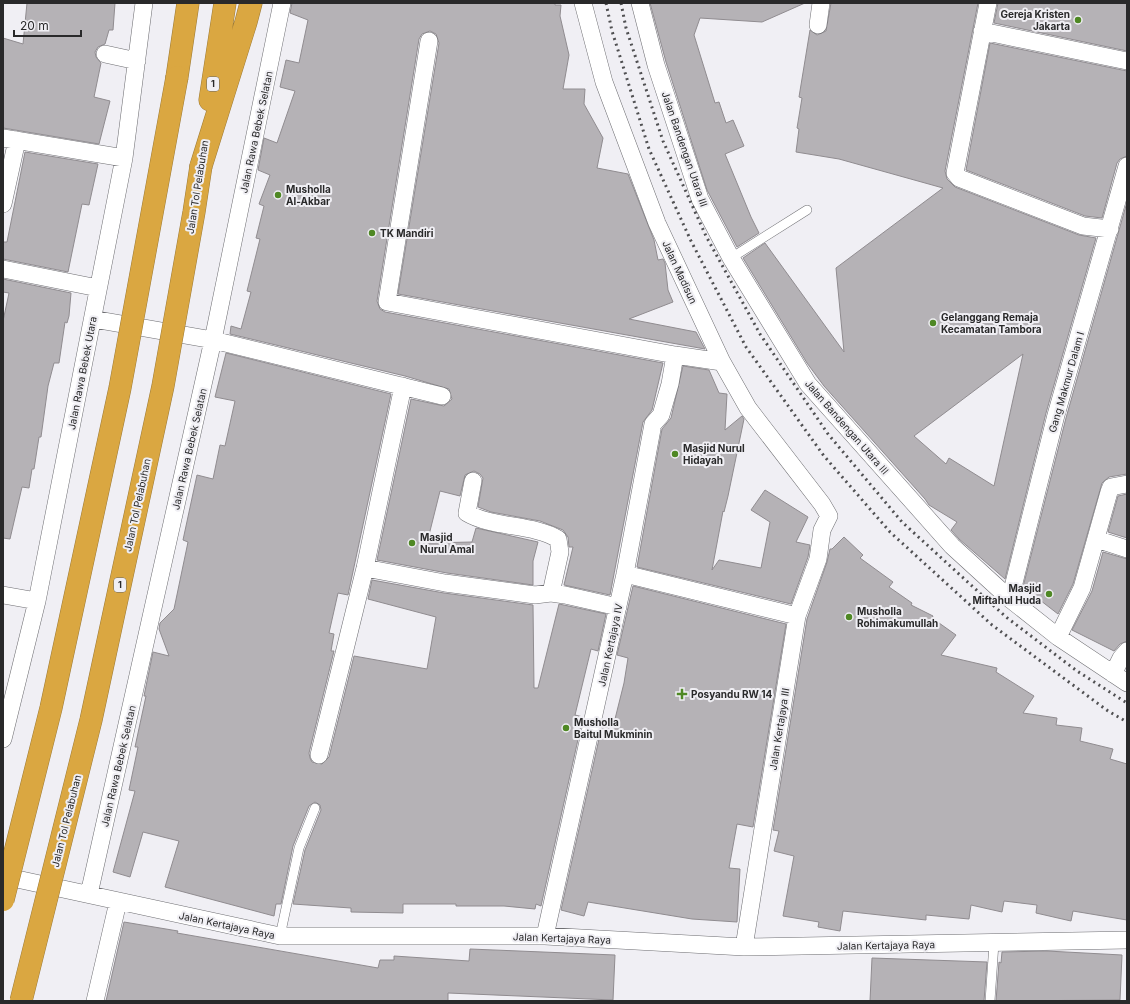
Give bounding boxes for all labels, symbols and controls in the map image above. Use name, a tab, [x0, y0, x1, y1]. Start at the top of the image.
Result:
place label: Gereja Kristen Jakarta	[1000, 8, 1070, 32]
scale bar	[14, 12, 81, 38]
marker: Gereja Kristen Jakarta	[1073, 15, 1083, 25]
text: 20 m	[20, 18, 49, 33]
street label: Jalan Rawa Bebek Selatan	[237, 70, 275, 194]
road number: 1	[207, 77, 219, 91]
street label: Jalan Bandengan Utara III	[660, 90, 710, 208]
street label: Jalan Tol Pelabuhan	[184, 139, 210, 235]
place label: Musholla Al-Akbar	[286, 183, 331, 207]
marker: Musholla Al-Akbar	[273, 190, 283, 200]
place label: TK Mandiri	[380, 227, 434, 239]
marker: TK Mandiri	[367, 228, 377, 238]
street label: Jalan Madisun	[660, 238, 700, 306]
place label: Gelanggang Remaja Kecamatan Tambora	[941, 311, 1042, 335]
street label: Jalan Rawa Bebek Utara	[65, 315, 99, 431]
marker: Gelanggang Remaja Kecamatan Tambora	[928, 318, 938, 328]
street label: Gang Makmur Dalam I	[1046, 330, 1086, 434]
street label: Jalan Bandengan Utara III	[803, 377, 891, 477]
street label: Jalan Rawa Bebek Selatan	[169, 387, 209, 511]
place label: Masjid Nurul Hidayah	[683, 442, 745, 467]
marker: Masjid Nurul Hidayah	[670, 449, 680, 459]
street label: Jalan Tol Pelabuhan	[121, 457, 153, 553]
place label: Masjid Nurul Amal	[420, 531, 475, 555]
marker: Masjid Nurul Amal	[407, 538, 417, 548]
road number: 1	[114, 578, 126, 592]
place label: Masjid Miftahul Huda	[973, 582, 1041, 606]
marker: Masjid Miftahul Huda	[1044, 589, 1054, 599]
street label: Jalan Kertajaya IV	[595, 602, 625, 688]
place label: Musholla Rohimakumullah	[857, 605, 938, 629]
marker: Musholla Rohimakumullah	[844, 612, 854, 622]
street label: Jalan Kertajaya III	[767, 687, 791, 771]
marker: Posyandu RW 14	[676, 688, 688, 700]
place label: Posyandu RW 14	[691, 688, 773, 701]
street label: Jalan Rawa Bebek Selatan	[98, 704, 138, 828]
place label: Musholla Baitul Mukminin	[574, 716, 652, 740]
marker: Musholla Baitul Mukminin	[561, 723, 571, 733]
street label: Jalan Tol Pelabuhan	[49, 774, 83, 868]
street label: Jalan Kertajaya Raya	[178, 909, 276, 941]
street label: Jalan Kertajaya Raya	[513, 930, 611, 946]
street label: Jalan Kertajaya Raya	[837, 938, 935, 952]

